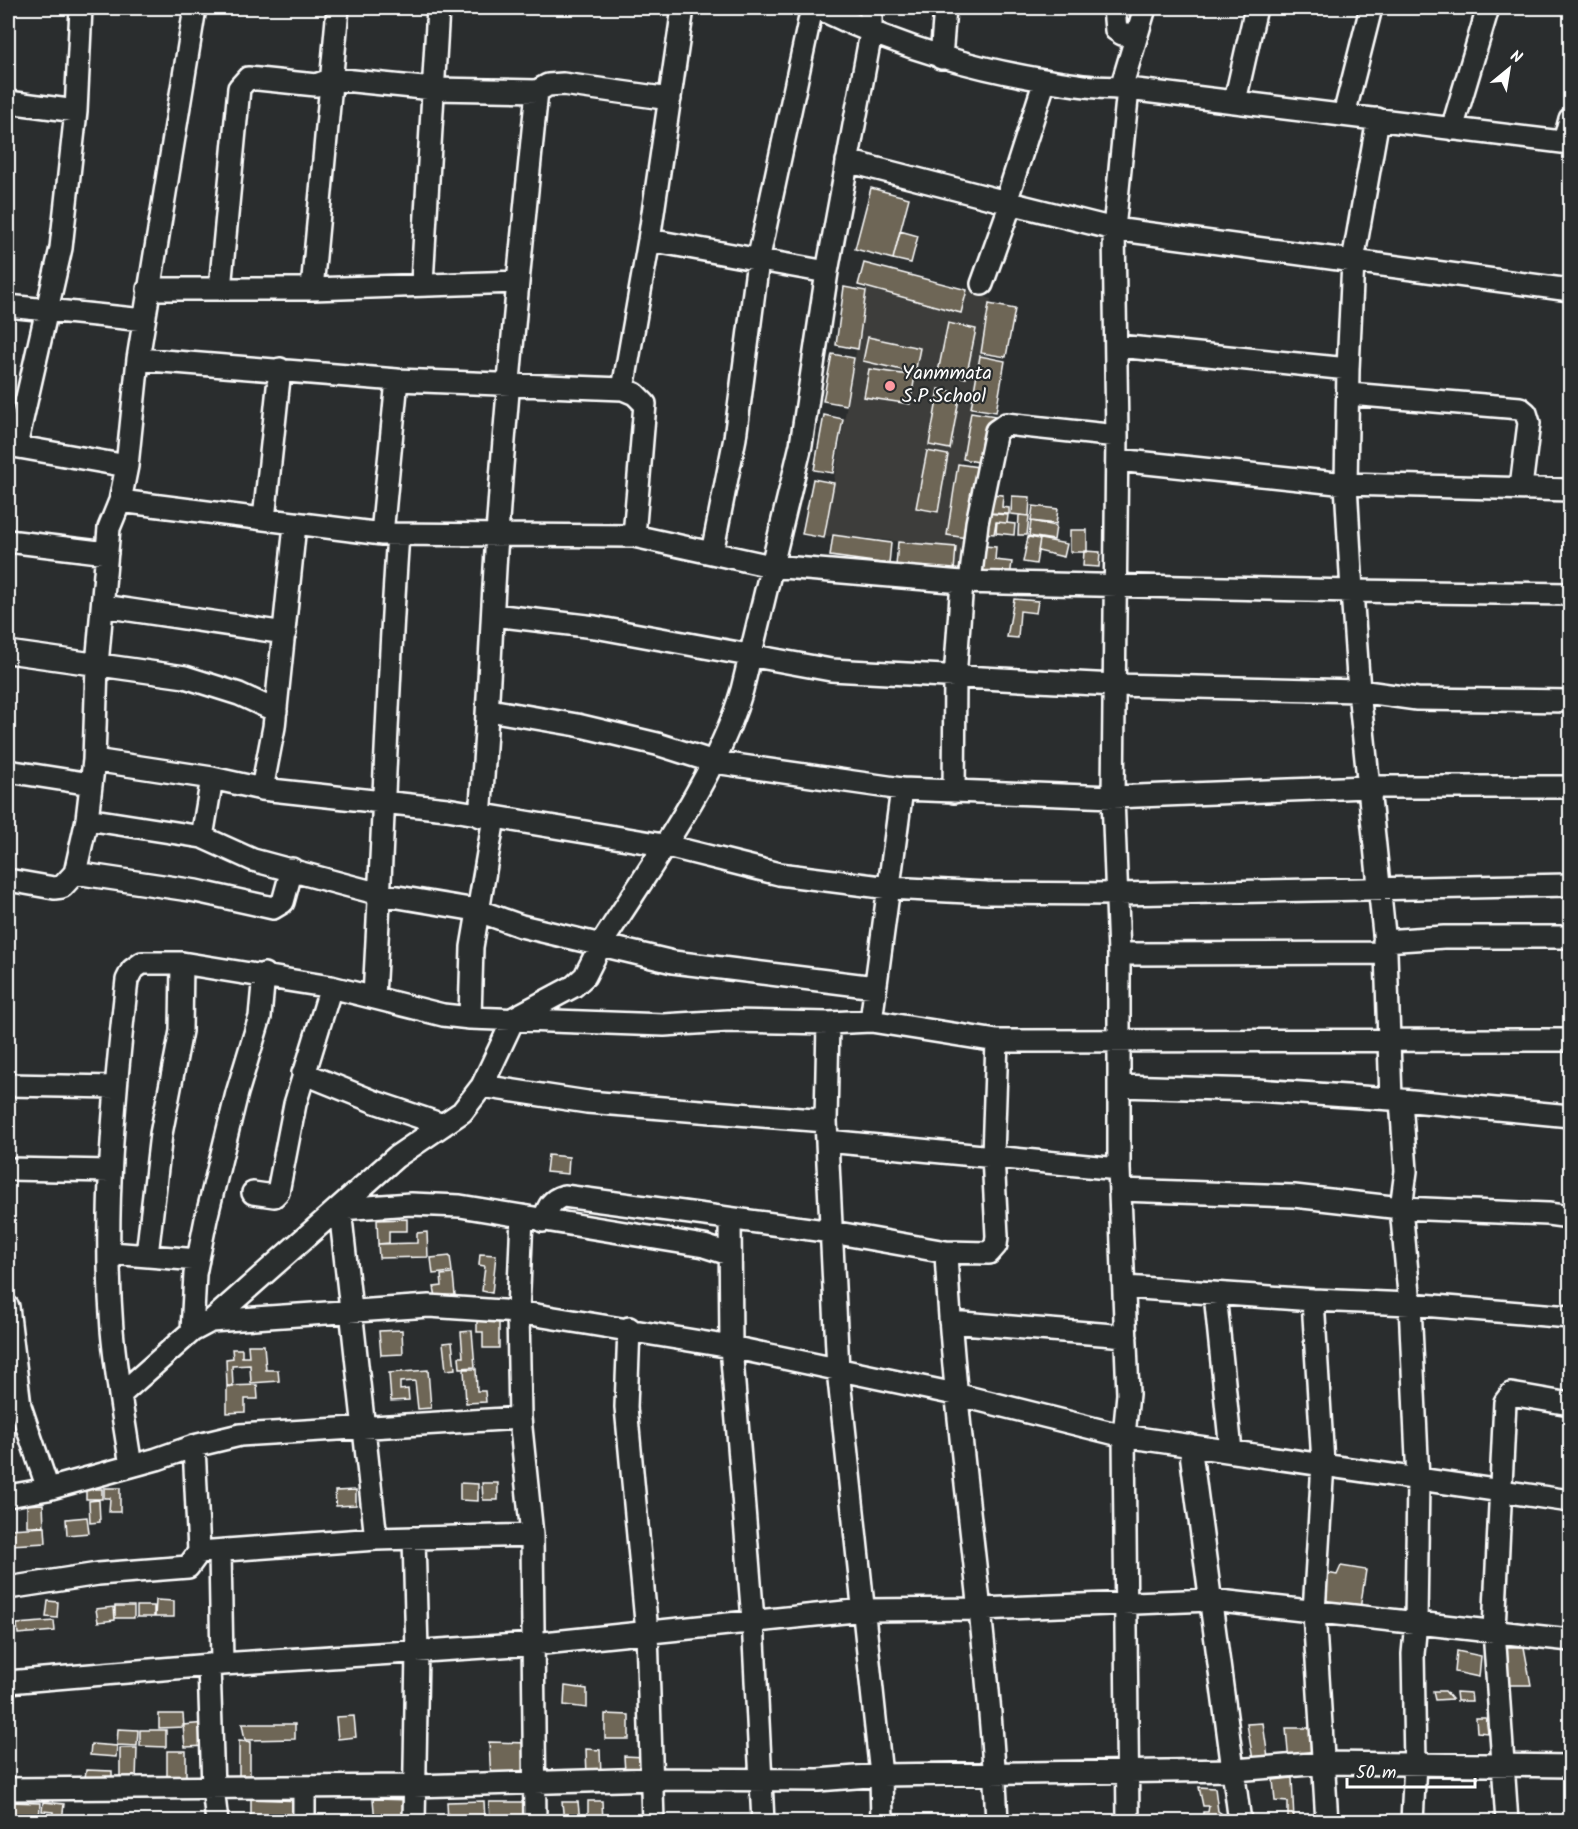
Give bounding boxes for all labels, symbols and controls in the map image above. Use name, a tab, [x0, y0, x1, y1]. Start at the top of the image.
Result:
north arrow	[1479, 39, 1539, 99]
text: N	[1505, 44, 1526, 71]
place label: Yanmmata S.P.School	[902, 358, 992, 413]
marker: Yanmmata S.P.School	[883, 379, 897, 393]
scale bar	[1347, 1751, 1474, 1789]
text: 50 m	[1356, 1759, 1396, 1788]

